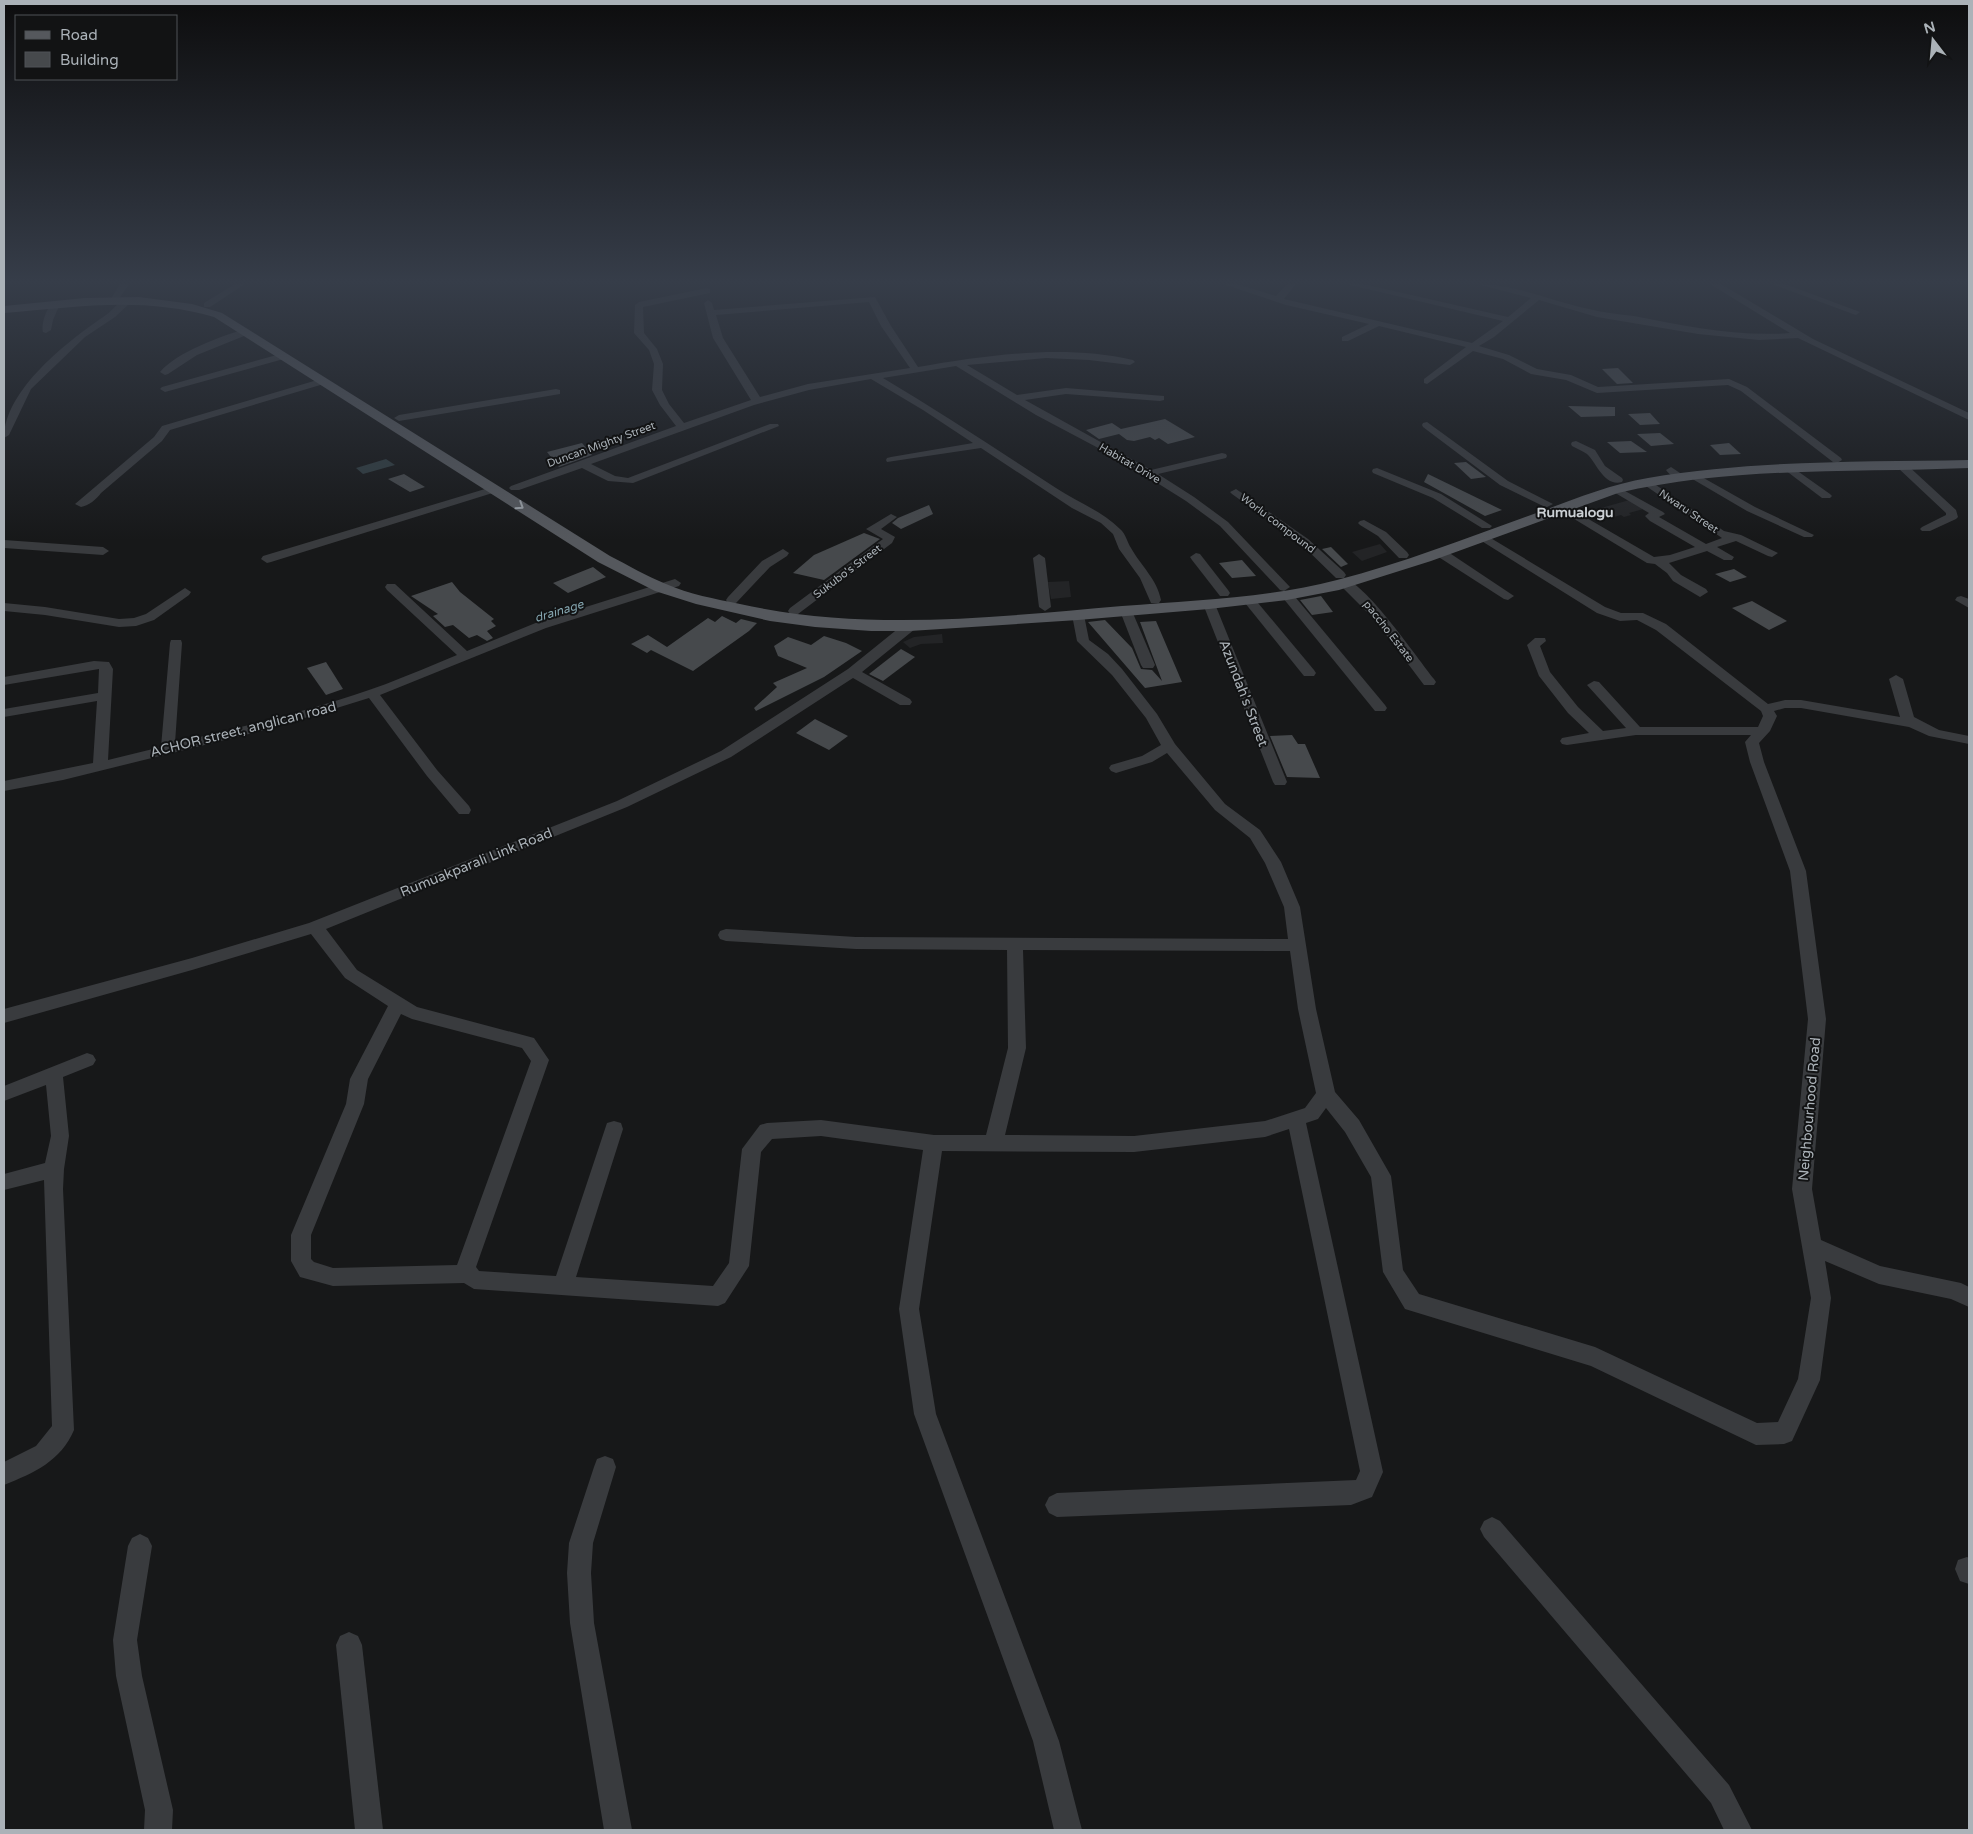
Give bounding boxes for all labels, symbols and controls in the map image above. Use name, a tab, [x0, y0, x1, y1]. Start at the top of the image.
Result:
legend	[15, 15, 178, 80]
north arrow	[1908, 15, 1958, 65]
text: N	[1922, 18, 1937, 38]
text: Road	[60, 26, 98, 44]
text: Building	[60, 51, 119, 69]
street label: Duncan Mighty Street	[545, 419, 657, 470]
street label: Habitat Drive	[1097, 441, 1163, 486]
street label: Nwaru Street	[1657, 487, 1721, 536]
street label: Worlu compound	[1238, 491, 1318, 556]
one-way arrow	[515, 499, 524, 509]
district label: Rumualogu	[1536, 504, 1614, 521]
street label: Sukubo's Street	[811, 542, 884, 601]
water label: drainage	[533, 597, 586, 625]
street label: paccho Estate	[1361, 598, 1416, 664]
street label: Azundah's Street	[1215, 637, 1272, 750]
street label: ACHOR street, anglican road	[148, 698, 338, 761]
street label: Rumuakparali Link Road	[398, 824, 555, 901]
street label: Neighbourhood Road	[1795, 1036, 1824, 1182]

